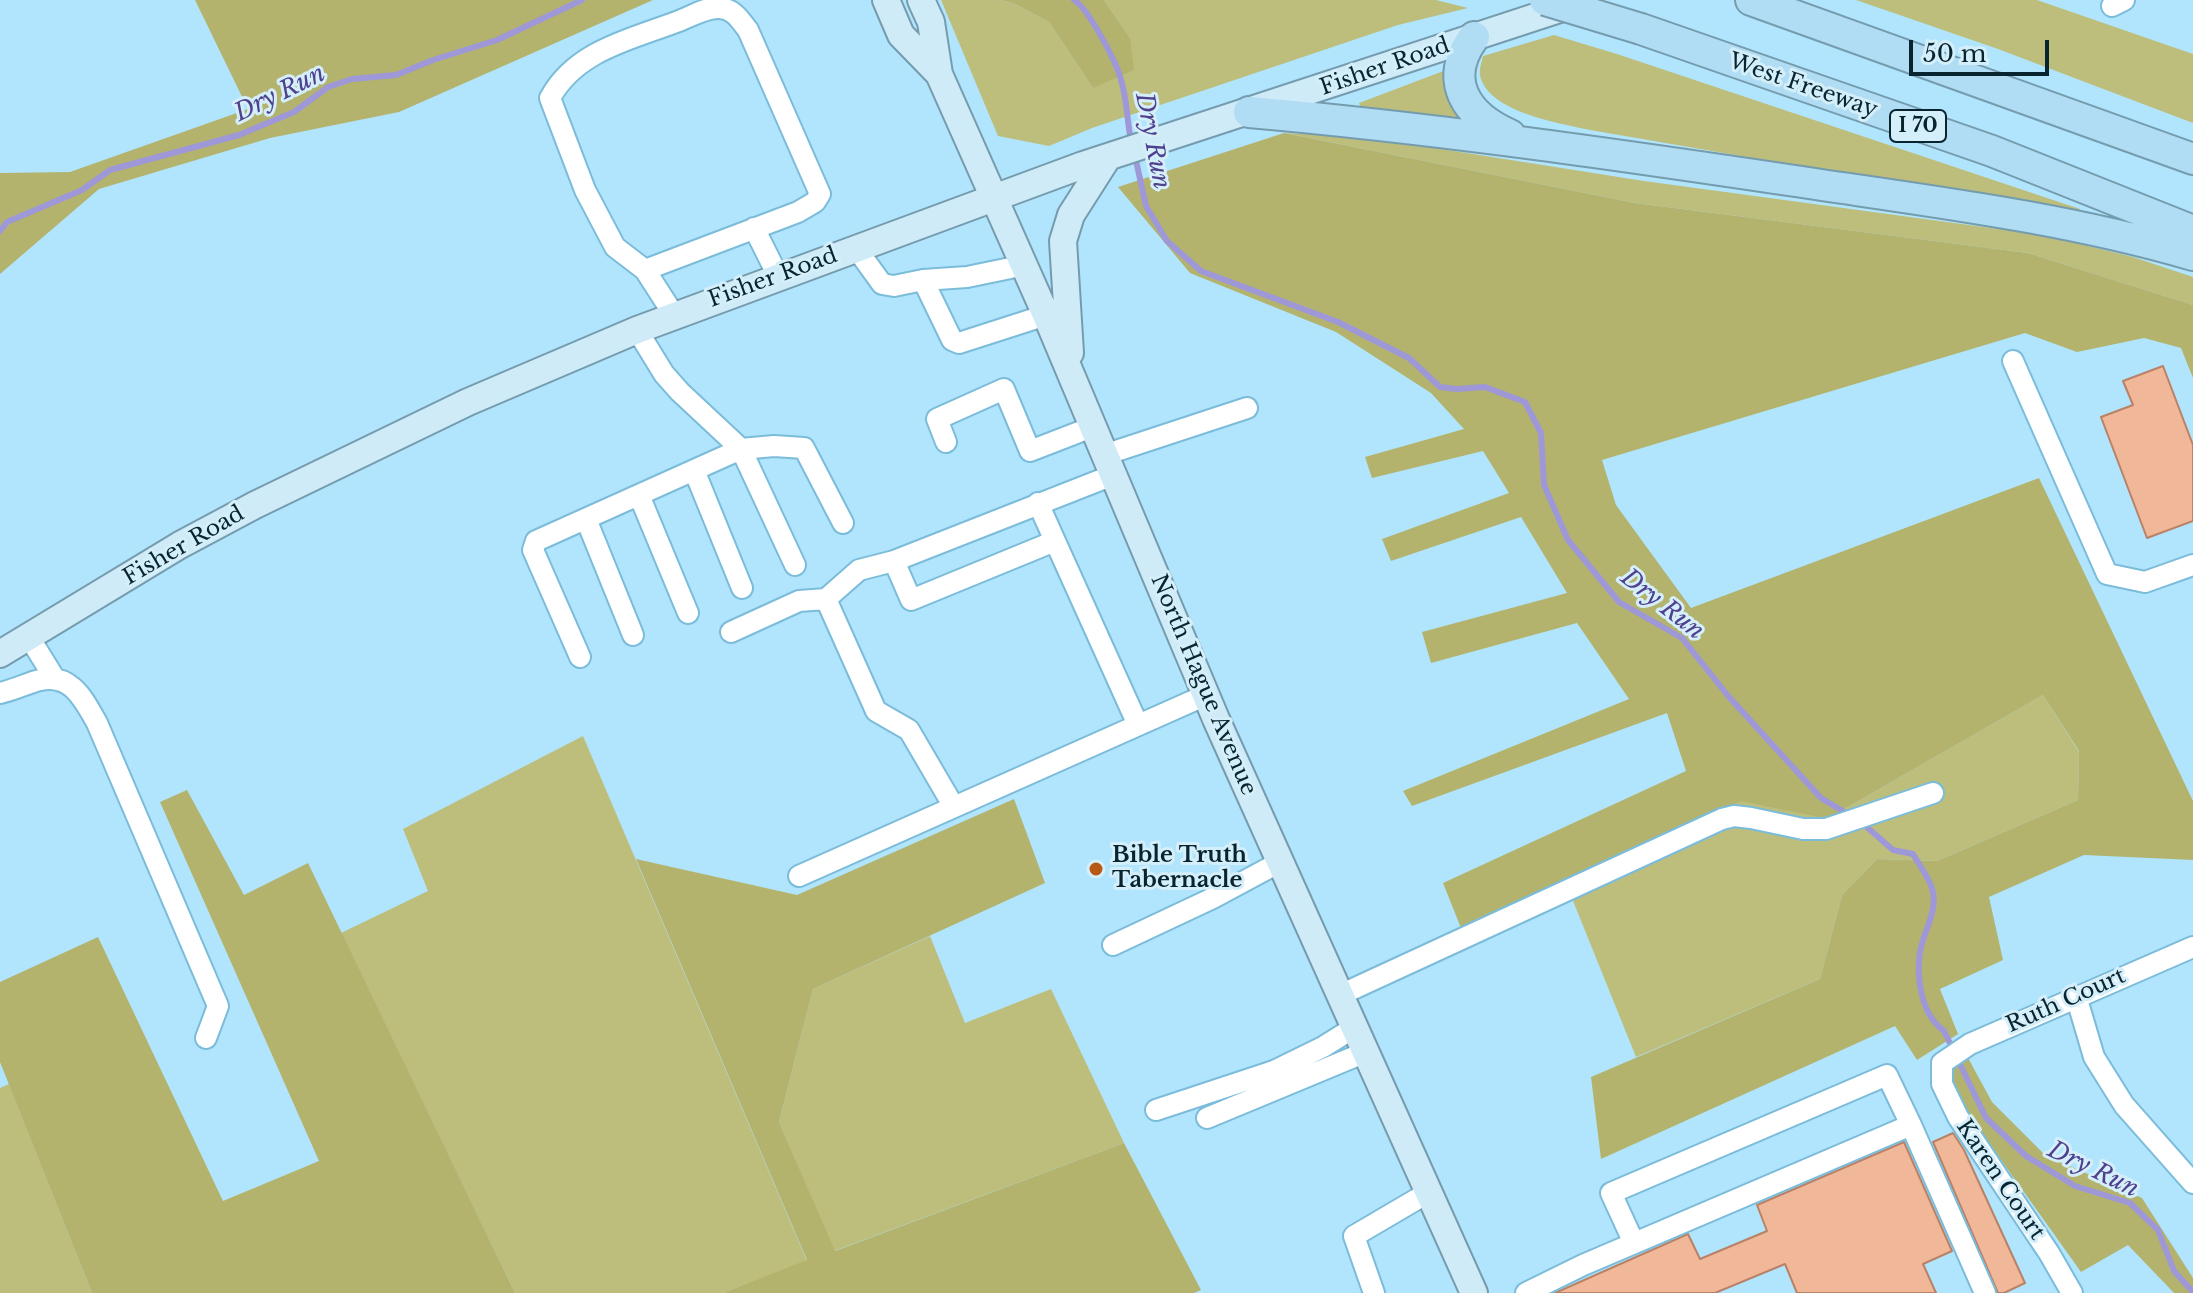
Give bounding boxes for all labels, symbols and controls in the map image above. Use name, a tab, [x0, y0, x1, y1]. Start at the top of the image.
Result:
scale bar	[1913, 24, 2053, 74]
street label: Fisher Road	[1317, 32, 1453, 102]
text: 50 m	[1923, 39, 1986, 68]
street label: West Freeway	[1725, 48, 1881, 124]
water label: Dry Run	[230, 60, 330, 128]
water label: Dry Run	[1129, 90, 1175, 192]
road number: I 70	[1890, 110, 1946, 142]
street label: Fisher Road	[705, 242, 841, 314]
street label: Fisher Road	[119, 501, 249, 591]
water label: Dry Run	[1615, 564, 1709, 646]
street label: North Hague Avenue	[1145, 571, 1261, 799]
place label: Bible Truth Tabernacle	[1112, 843, 1247, 894]
marker: Bible Truth Tabernacle	[1087, 860, 1105, 878]
street label: Ruth Court	[2002, 963, 2130, 1039]
street label: Karen Court	[1950, 1115, 2050, 1245]
water label: Dry Run	[2043, 1136, 2143, 1204]

